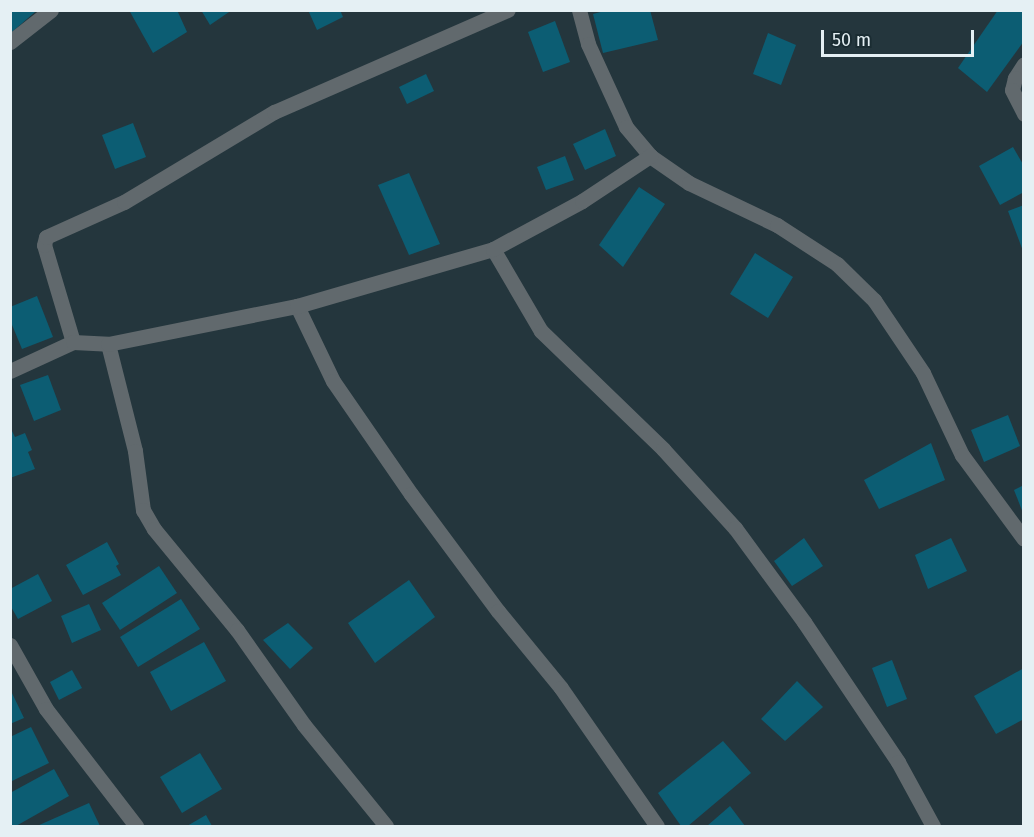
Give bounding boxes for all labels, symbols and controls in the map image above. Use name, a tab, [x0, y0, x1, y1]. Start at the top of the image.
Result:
scale bar	[824, 18, 977, 56]
text: 50 m	[832, 29, 871, 51]

